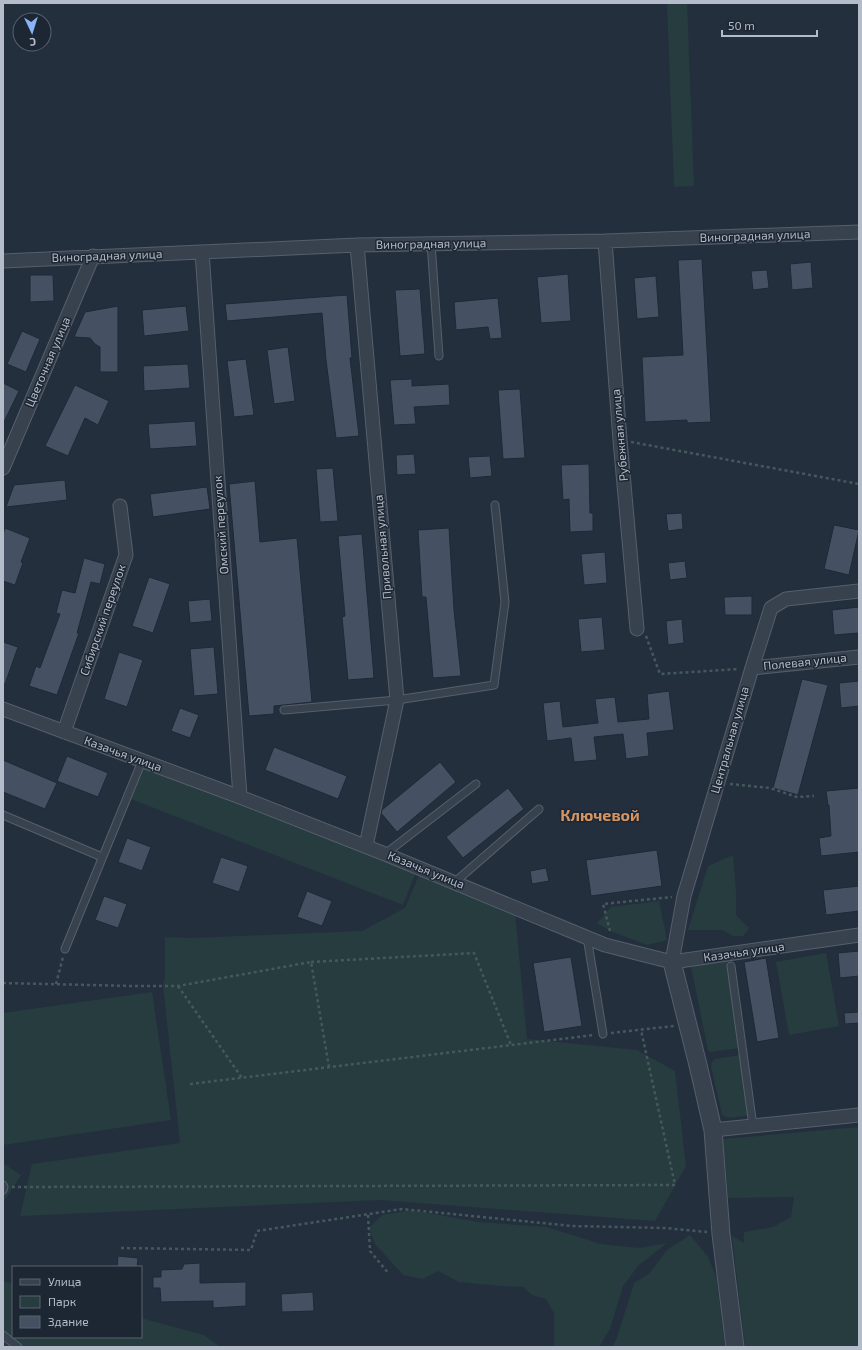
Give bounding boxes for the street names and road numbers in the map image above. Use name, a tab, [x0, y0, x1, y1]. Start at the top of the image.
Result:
street label: Виноградная улица	[699, 226, 811, 245]
street label: Виноградная улица	[375, 235, 487, 252]
street label: Виноградная улица	[51, 246, 163, 265]
street label: Цветочная улица	[22, 314, 73, 409]
street label: Рубежная улица	[608, 388, 631, 482]
street label: Омский переулок	[210, 475, 231, 575]
street label: Привольная улица	[370, 494, 395, 600]
street label: Сибирский переулок	[76, 562, 129, 677]
street label: Полевая улица	[762, 650, 848, 673]
street label: Центральная улица	[707, 685, 752, 795]
street label: Казачья улица	[82, 733, 164, 775]
street label: Казачья улица	[386, 847, 467, 892]
street label: Казачья улица	[702, 938, 785, 965]

